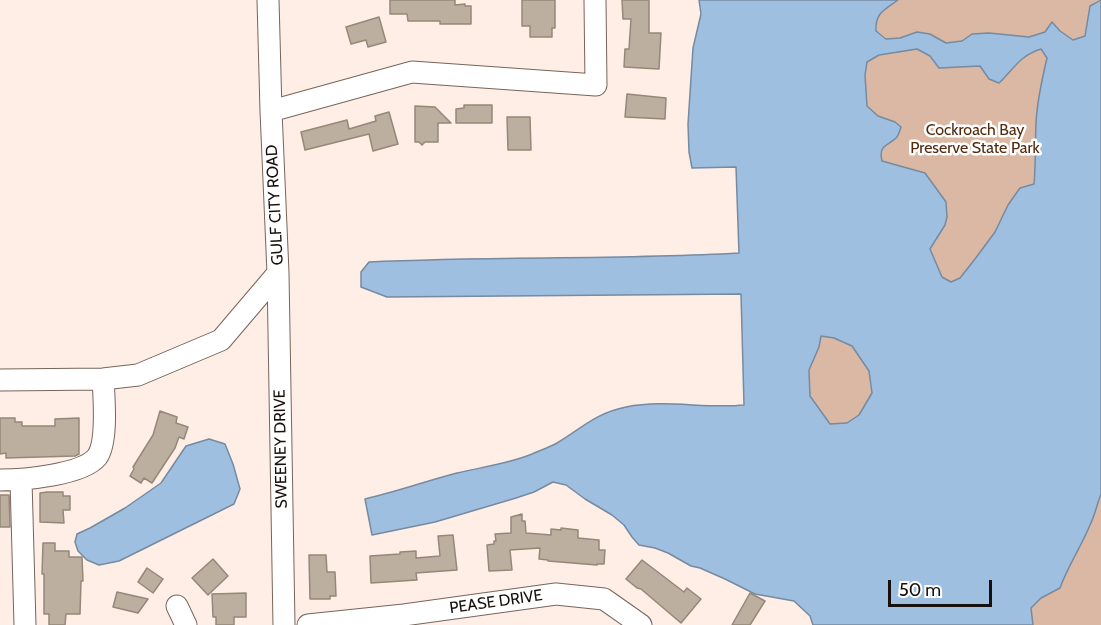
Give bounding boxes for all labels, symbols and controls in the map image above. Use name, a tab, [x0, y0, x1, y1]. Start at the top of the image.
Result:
park label: Cockroach Bay Preserve State Park	[910, 120, 1040, 158]
street label: GULF CITY ROAD	[262, 144, 288, 266]
street label: SWEENEY DRIVE	[270, 389, 292, 509]
scale bar	[891, 568, 994, 606]
text: 50 m	[899, 579, 941, 601]
street label: PEASE DRIVE	[448, 586, 544, 618]

